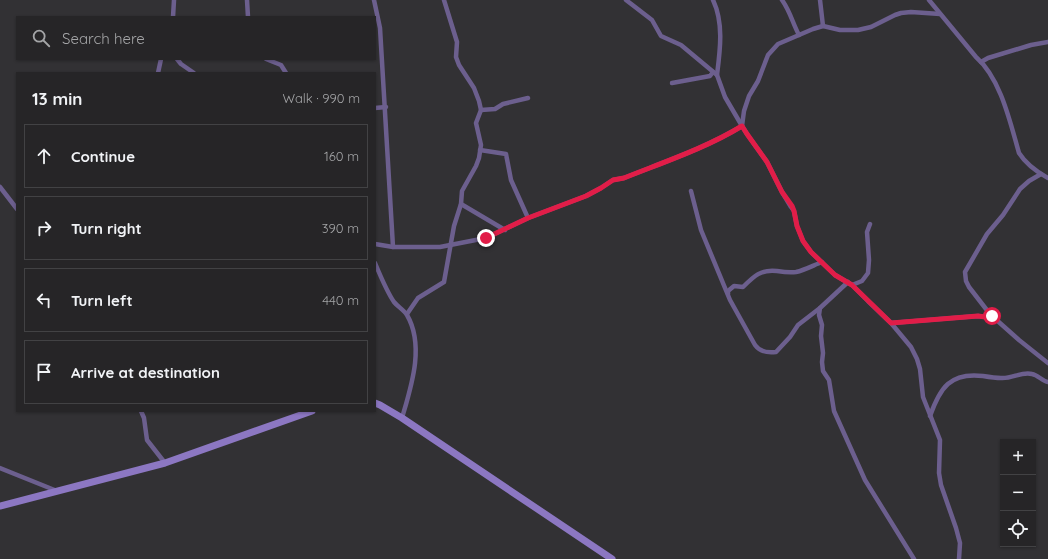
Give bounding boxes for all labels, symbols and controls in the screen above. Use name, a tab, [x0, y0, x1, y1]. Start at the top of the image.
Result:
search box	[16, 16, 376, 60]
icon: search	[30, 27, 52, 49]
text: Search here	[62, 29, 145, 48]
text: 13 min	[32, 88, 82, 109]
text: Walk · 990 m	[282, 90, 360, 106]
icon: ahead	[33, 145, 55, 167]
text: Continue	[71, 147, 135, 166]
text: 160 m	[324, 148, 359, 164]
icon: right	[33, 217, 55, 239]
text: Turn right	[71, 219, 142, 238]
text: 390 m	[322, 220, 359, 236]
route end	[477, 229, 495, 247]
icon: left	[33, 289, 55, 311]
text: Turn left	[71, 291, 133, 310]
text: 440 m	[322, 292, 359, 308]
route start	[983, 307, 1001, 325]
icon: arrive	[33, 361, 55, 383]
text: Arrive at destination	[71, 363, 220, 382]
map controls	[1000, 439, 1036, 547]
button: +	[1000, 439, 1036, 475]
button: −	[1000, 475, 1036, 511]
button: locate	[1000, 511, 1036, 547]

